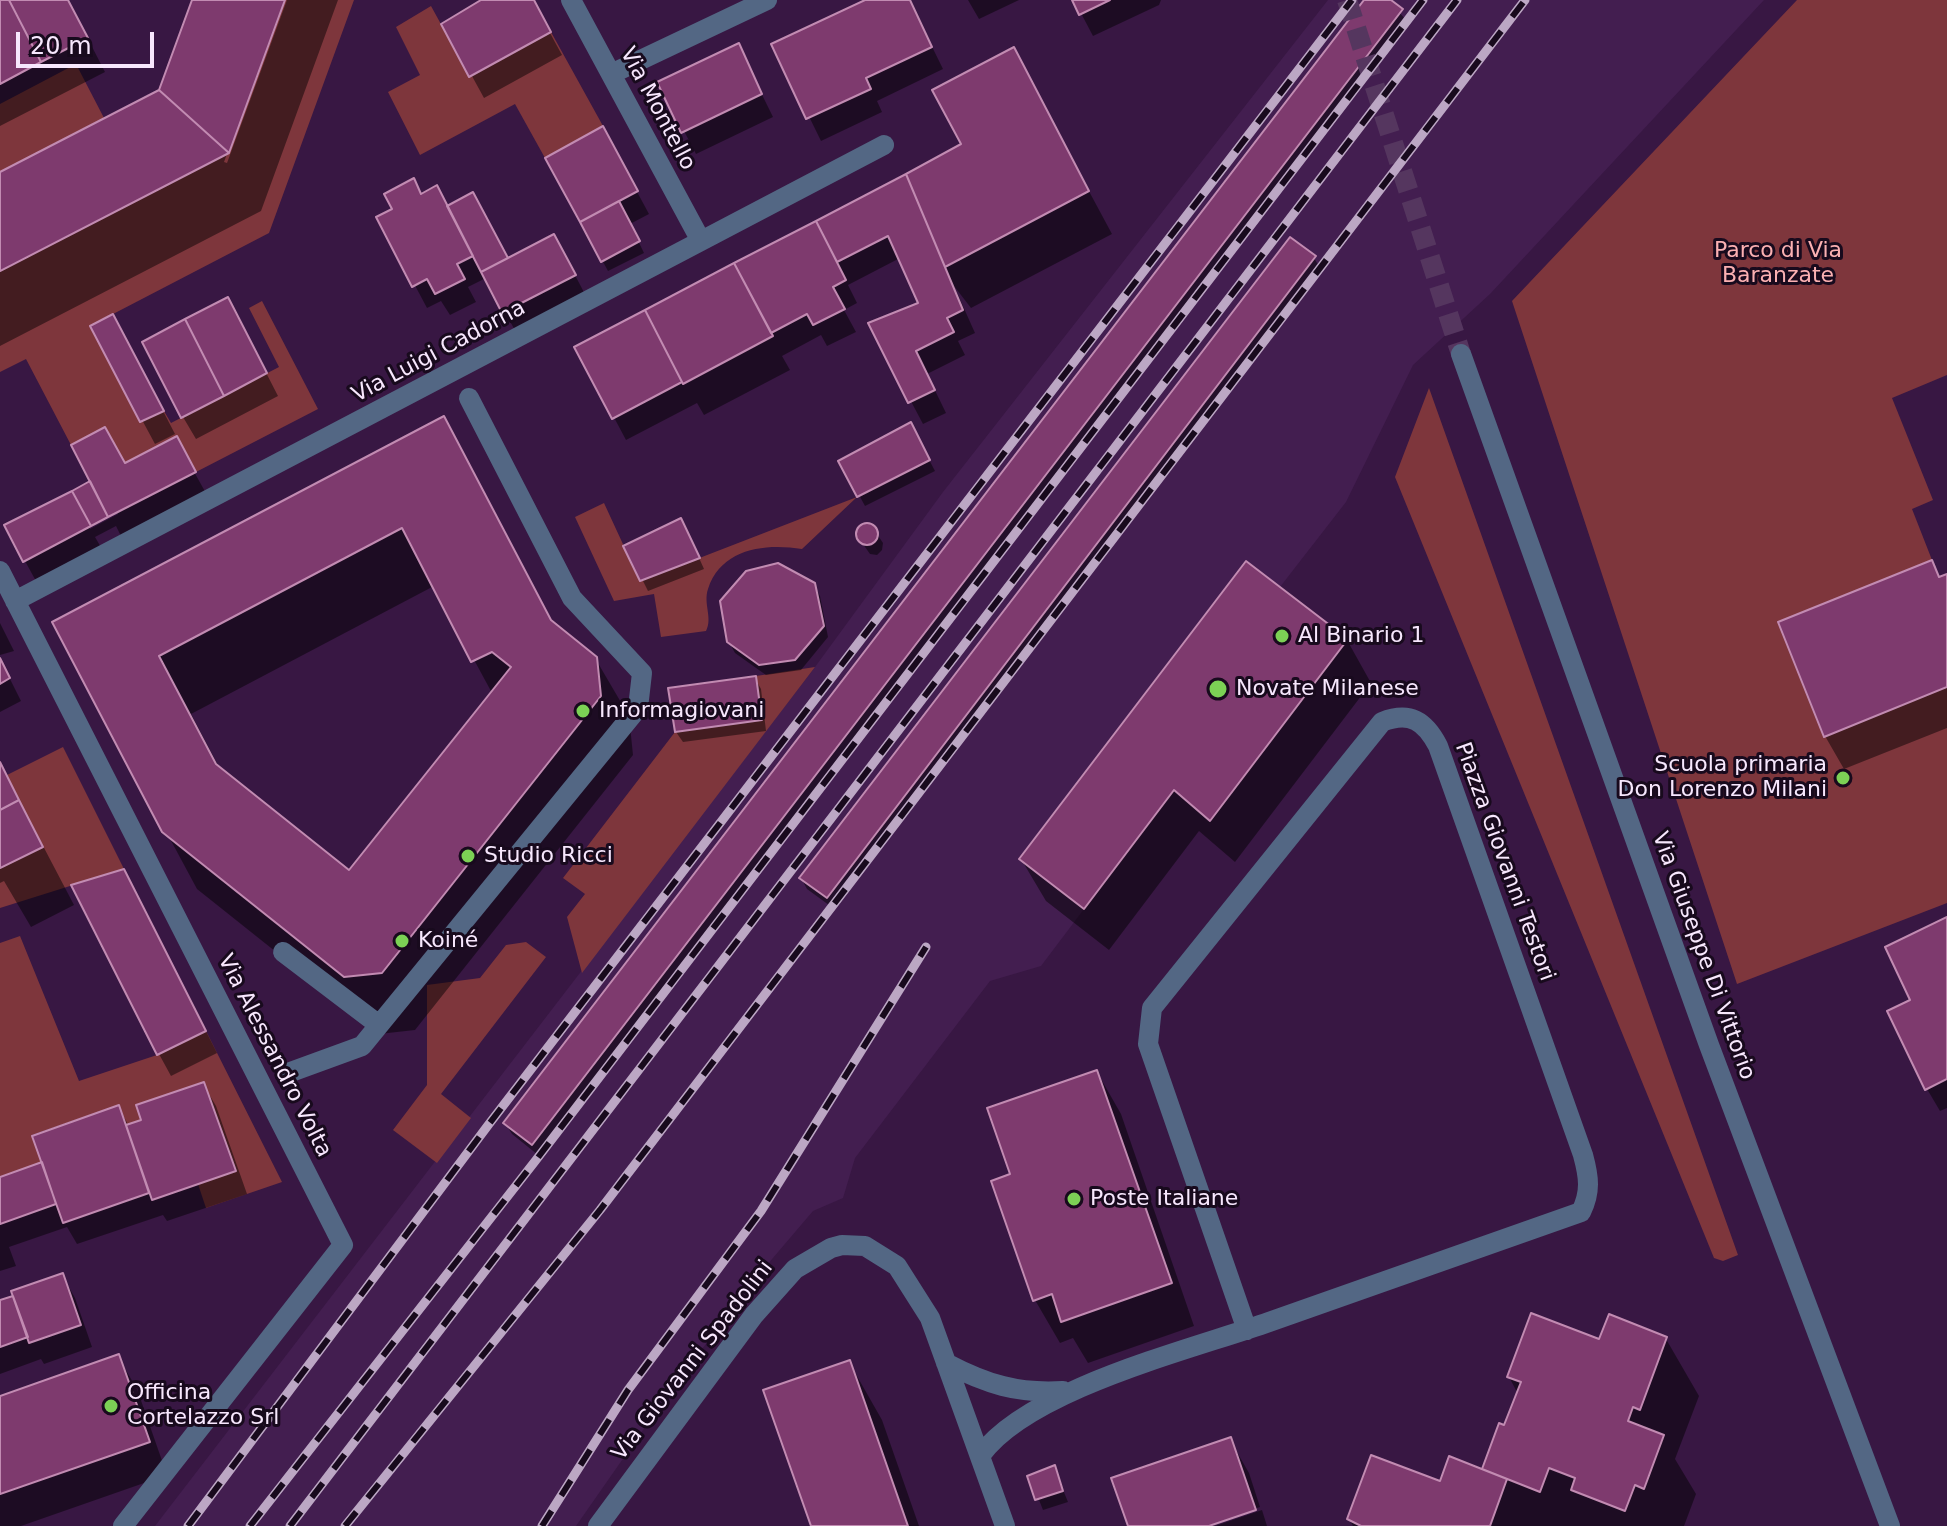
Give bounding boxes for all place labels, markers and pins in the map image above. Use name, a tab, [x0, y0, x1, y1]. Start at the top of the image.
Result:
place label: Al Binario 1	[1298, 623, 1424, 649]
marker: Al Binario 1	[1273, 627, 1291, 645]
place label: Novate Milanese	[1236, 676, 1419, 702]
marker: Novate Milanese	[1207, 678, 1229, 700]
place label: Informagiovani	[599, 698, 764, 724]
marker: Informagiovani	[574, 702, 592, 720]
place label: Scuola primaria Don Lorenzo Milani	[1618, 752, 1827, 804]
marker: Scuola primaria Don Lorenzo Milani	[1834, 769, 1852, 787]
place label: Studio Ricci	[484, 843, 613, 869]
marker: Studio Ricci	[459, 847, 477, 865]
place label: Koiné	[418, 928, 478, 954]
marker: Koiné	[393, 932, 411, 950]
place label: Poste Italiane	[1090, 1186, 1238, 1212]
marker: Poste Italiane	[1065, 1190, 1083, 1208]
place label: Officina Cortelazzo Srl	[127, 1380, 279, 1432]
marker: Officina Cortelazzo Srl	[102, 1397, 120, 1415]

